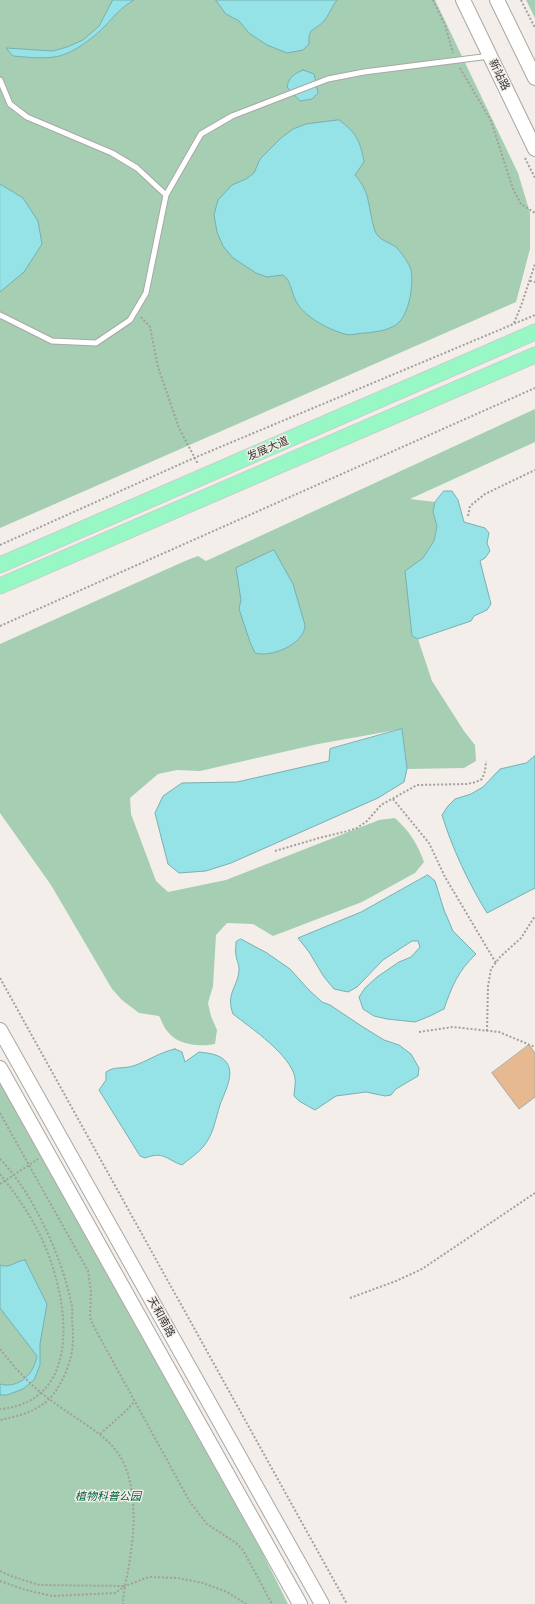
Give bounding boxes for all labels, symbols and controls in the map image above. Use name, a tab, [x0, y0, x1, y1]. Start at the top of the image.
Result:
street label: 新站路	[486, 57, 512, 93]
street label: 发展大道	[245, 434, 291, 464]
street label: 天和南路	[145, 1295, 177, 1339]
park label: 植物科普公园	[75, 1490, 141, 1504]

